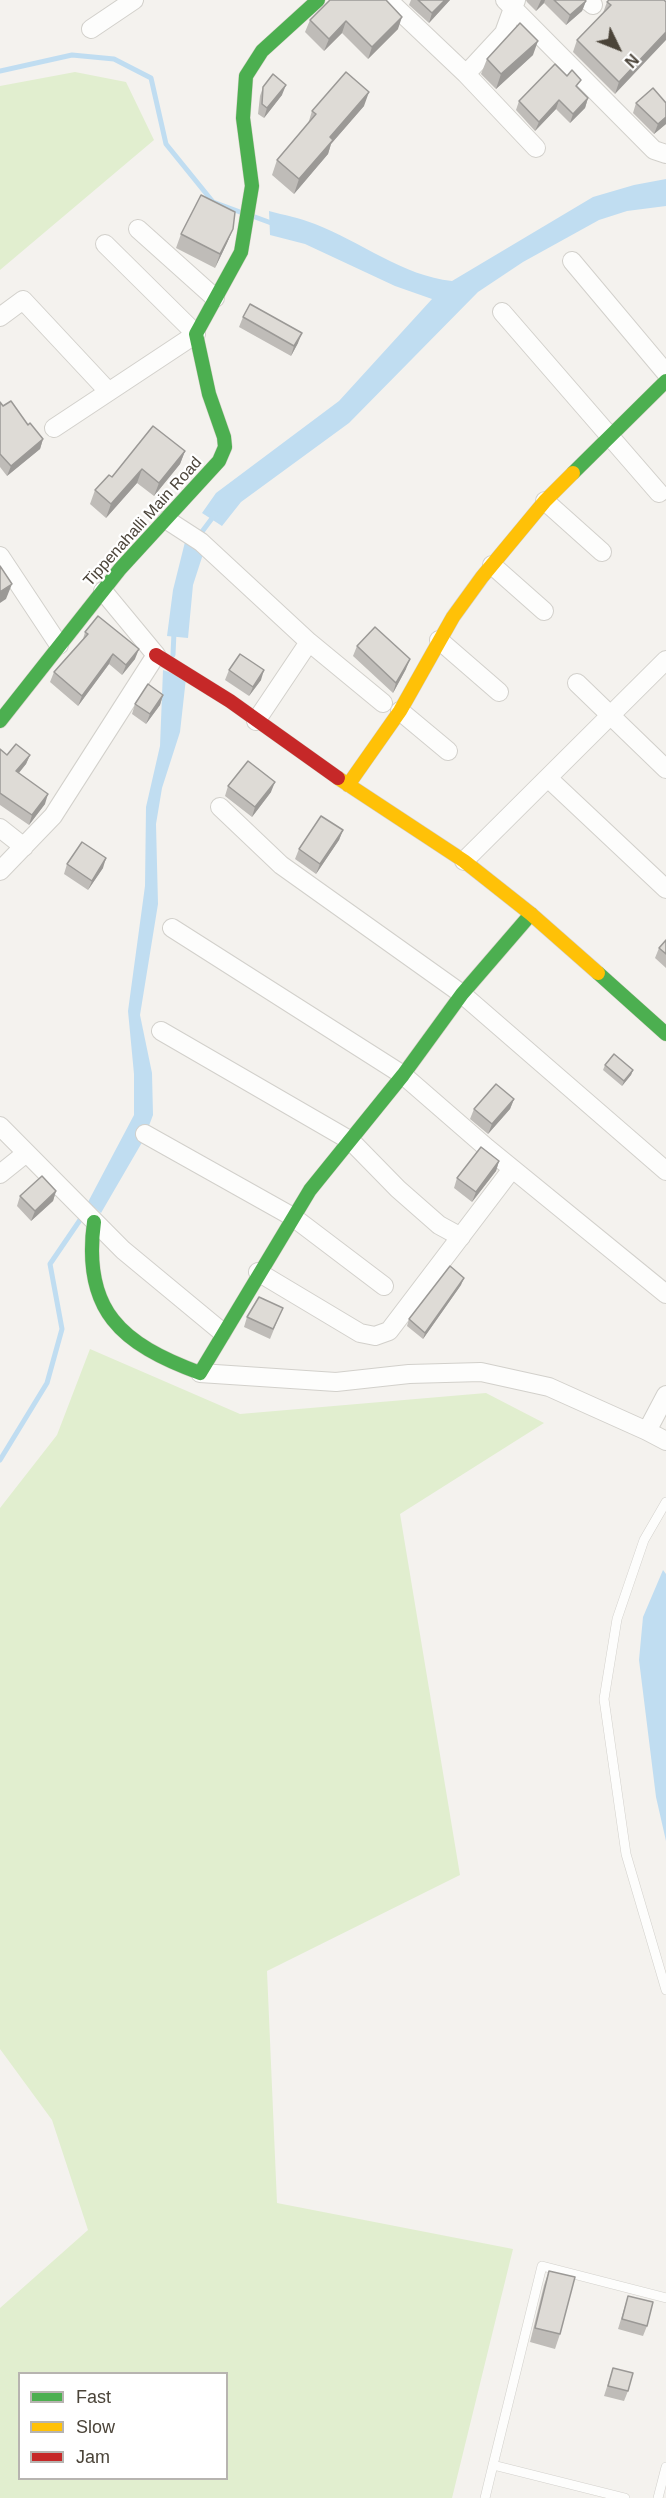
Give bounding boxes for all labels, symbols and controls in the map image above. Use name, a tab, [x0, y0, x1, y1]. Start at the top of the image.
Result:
north arrow	[588, 18, 648, 78]
text: N	[621, 51, 642, 71]
street label: Tippenahalli Main Road	[80, 453, 206, 591]
legend	[18, 2372, 228, 2480]
text: Fast	[76, 2387, 111, 2407]
text: Slow	[76, 2417, 115, 2437]
text: Jam	[76, 2447, 110, 2467]

